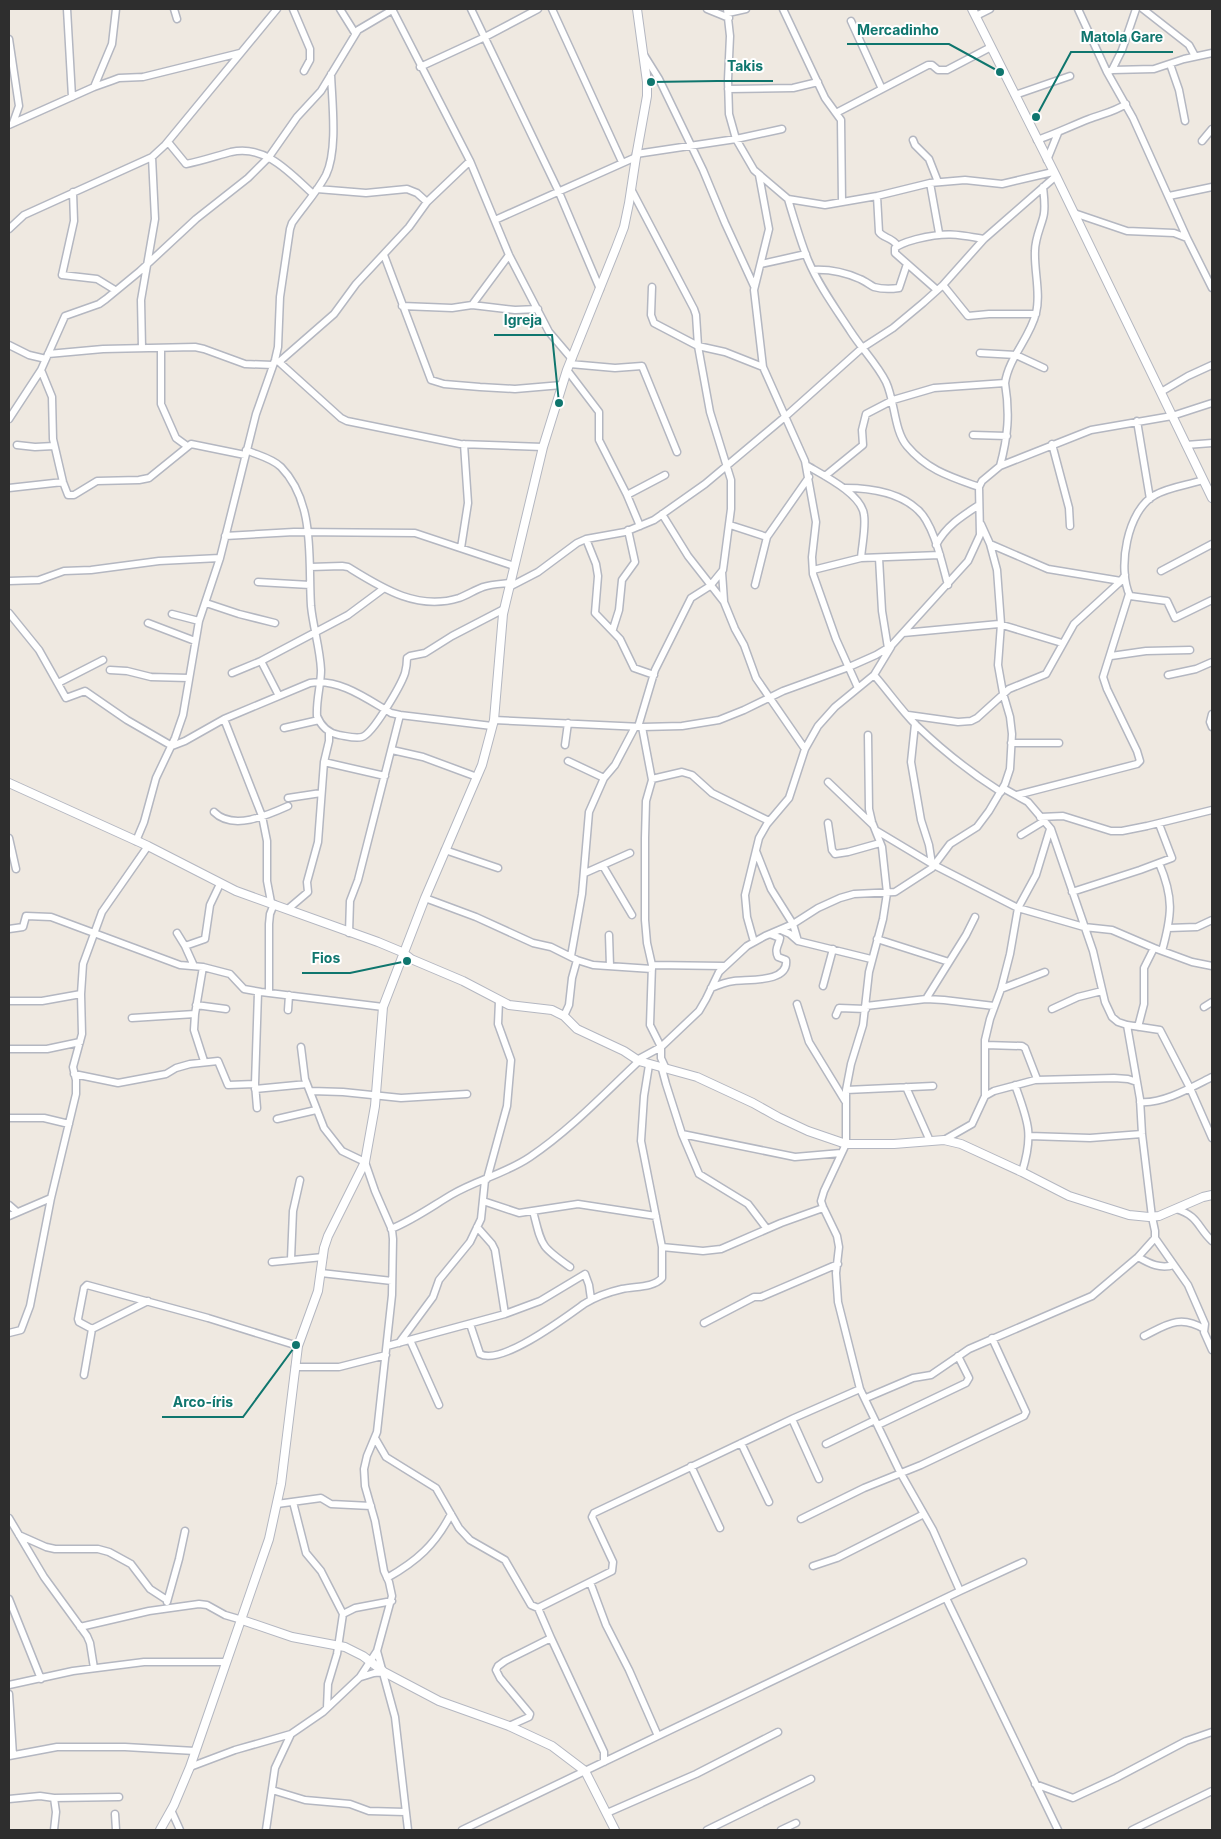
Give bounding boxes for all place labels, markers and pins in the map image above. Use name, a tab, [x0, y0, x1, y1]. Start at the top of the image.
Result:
callout: Mercadinho	[847, 15, 949, 44]
callout: Matola Gare	[1071, 23, 1173, 52]
callout: Takis	[717, 52, 773, 81]
callout: Igreja	[494, 306, 552, 335]
callout: Fios	[302, 944, 350, 973]
callout: Arco-íris	[162, 1388, 243, 1417]

